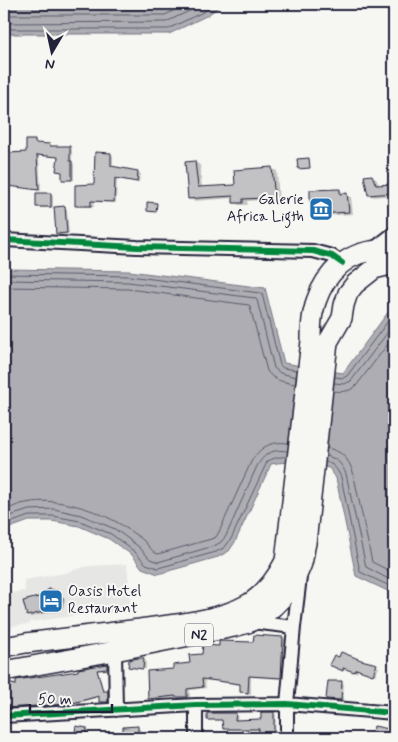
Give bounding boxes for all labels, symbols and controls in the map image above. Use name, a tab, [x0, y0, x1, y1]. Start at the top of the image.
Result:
north arrow	[28, 28, 78, 78]
text: N	[44, 54, 56, 73]
place label: Galerie Africa Ligth	[227, 190, 304, 228]
museum icon: Galerie Africa Ligth	[308, 196, 334, 222]
place label: Oasis Hotel Restaurant	[68, 582, 141, 619]
hotel icon: Oasis Hotel Restaurant	[38, 588, 64, 614]
road number: N2	[185, 624, 213, 646]
scale bar	[30, 682, 112, 714]
text: 50 m	[38, 690, 72, 710]

